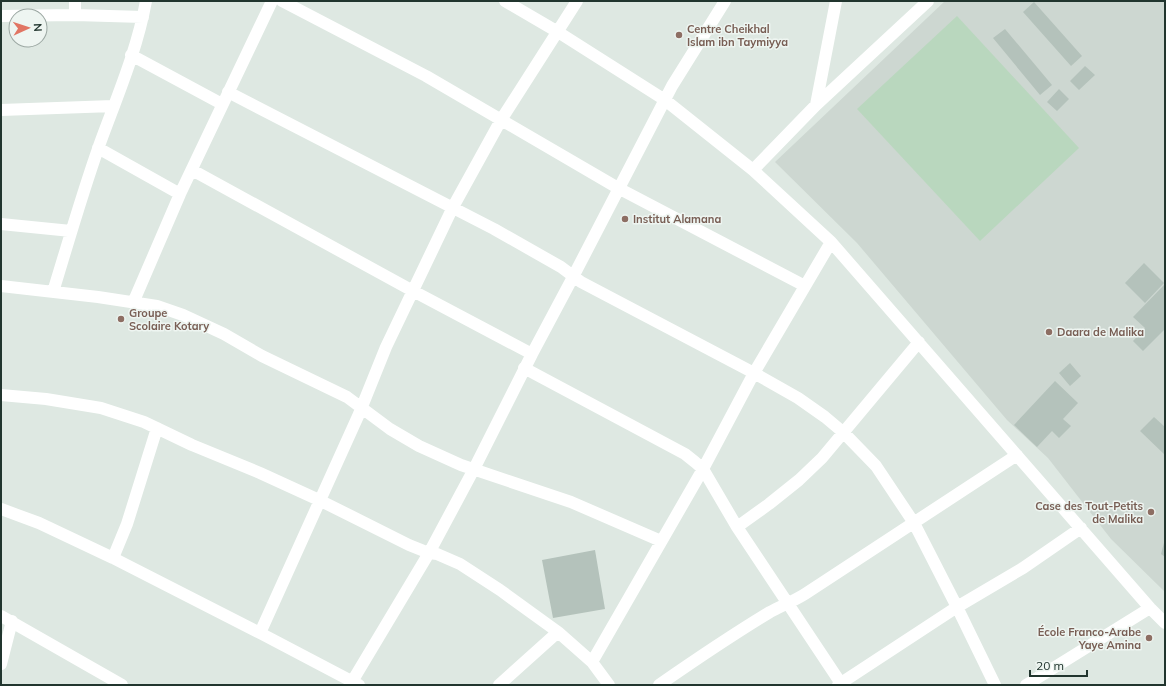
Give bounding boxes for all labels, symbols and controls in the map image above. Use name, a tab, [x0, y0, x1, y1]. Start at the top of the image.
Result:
north arrow	[8, 8, 48, 48]
place label: Centre Cheikhal Islam ibn Taymiyya	[687, 22, 788, 49]
text: N	[31, 23, 45, 32]
marker: Centre Cheikhal Islam ibn Taymiyya	[674, 30, 684, 40]
place label: Institut Alamana	[633, 212, 721, 226]
marker: Institut Alamana	[620, 214, 630, 224]
place label: Groupe Scolaire Kotary	[129, 306, 209, 333]
marker: Groupe Scolaire Kotary	[116, 314, 126, 324]
place label: Daara de Malika	[1057, 325, 1144, 339]
marker: Daara de Malika	[1044, 327, 1054, 337]
place label: Case des Tout-Petits de Malika	[1035, 499, 1143, 526]
marker: Case des Tout-Petits de Malika	[1146, 507, 1156, 517]
place label: École Franco-Arabe Yaye Amina	[1038, 625, 1141, 652]
marker: École Franco-Arabe Yaye Amina	[1144, 633, 1154, 643]
scale bar	[1030, 652, 1087, 678]
text: 20 m	[1036, 658, 1064, 673]

